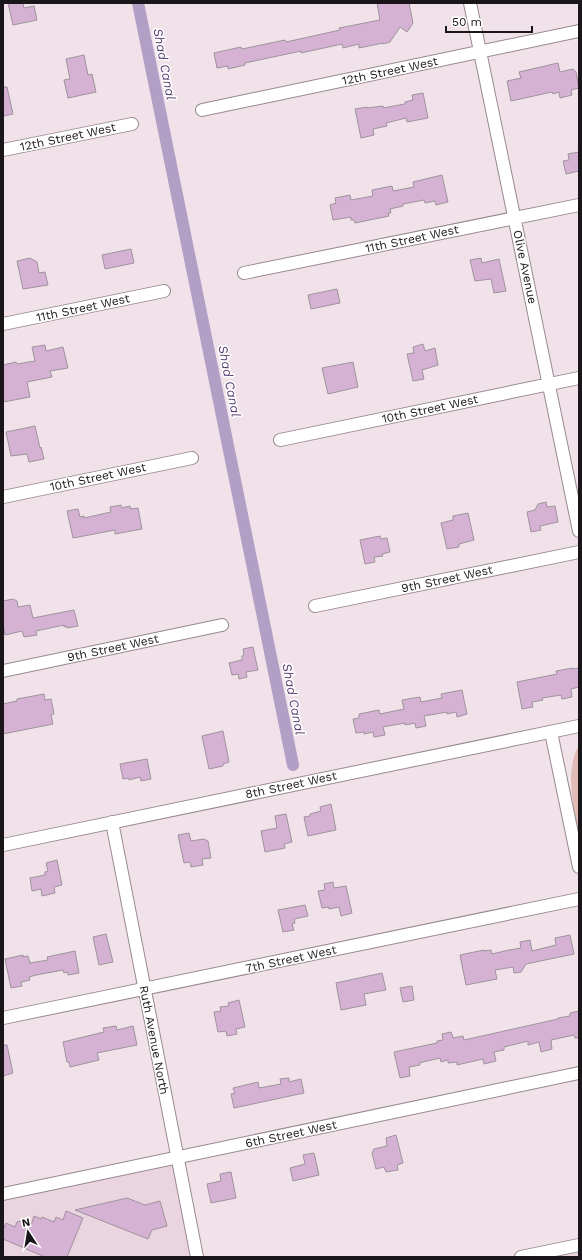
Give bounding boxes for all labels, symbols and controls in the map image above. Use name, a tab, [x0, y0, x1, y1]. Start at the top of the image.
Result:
scale bar	[446, 8, 532, 34]
text: 50 m	[452, 15, 482, 29]
water label: Shad Canal	[150, 27, 179, 101]
street label: 12th Street West	[341, 54, 439, 88]
street label: 12th Street West	[19, 120, 117, 154]
street label: 11th Street West	[364, 222, 460, 256]
street label: Olive Avenue	[510, 229, 540, 305]
street label: 11th Street West	[35, 291, 131, 325]
water label: Shad Canal	[215, 344, 244, 418]
street label: 10th Street West	[381, 392, 479, 426]
street label: 10th Street West	[49, 460, 147, 494]
street label: 9th Street West	[400, 562, 494, 596]
street label: 9th Street West	[66, 631, 160, 665]
water label: Shad Canal	[279, 662, 308, 736]
street label: 8th Street West	[244, 768, 338, 802]
street label: 7th Street West	[244, 943, 338, 975]
street label: Ruth Avenue North	[137, 984, 171, 1096]
street label: 6th Street West	[244, 1117, 338, 1151]
north arrow	[8, 1212, 48, 1252]
text: N	[21, 1216, 31, 1230]

